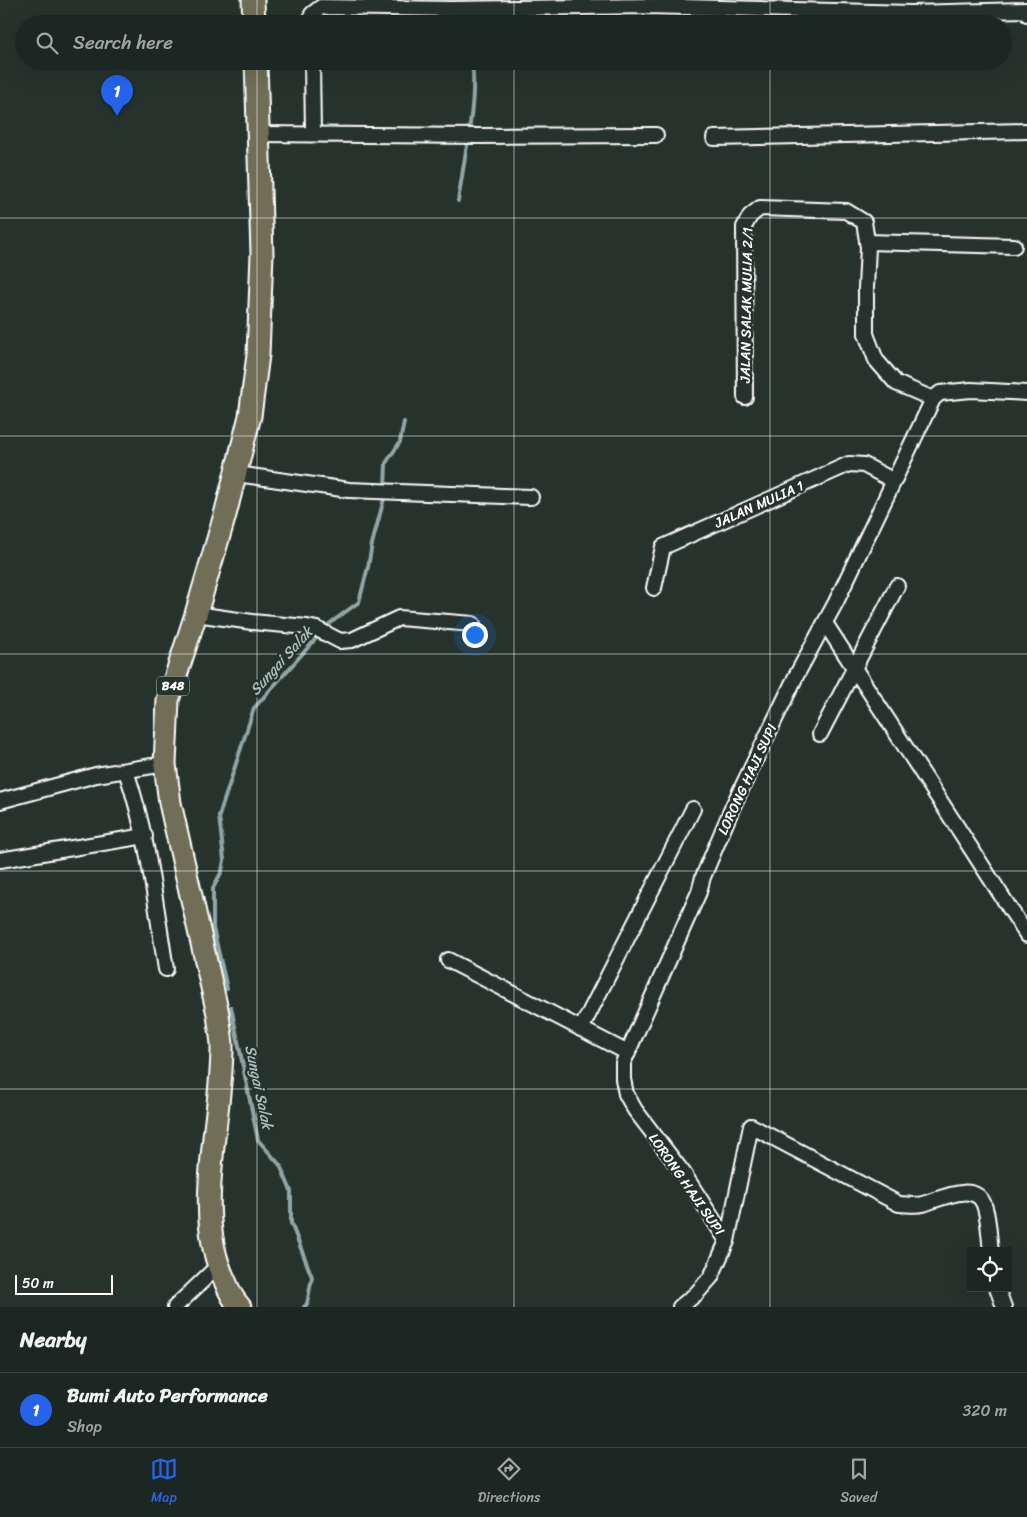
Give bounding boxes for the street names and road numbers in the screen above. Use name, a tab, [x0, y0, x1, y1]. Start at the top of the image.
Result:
street label: JALAN SALAK MULIA 2/1	[733, 227, 760, 384]
street label: JALAN MULIA 1	[709, 474, 808, 536]
road number: B48	[157, 676, 189, 696]
street label: LORONG HAJI SUPI	[711, 719, 785, 839]
street label: LORONG HAJI SUPI	[642, 1128, 732, 1241]

